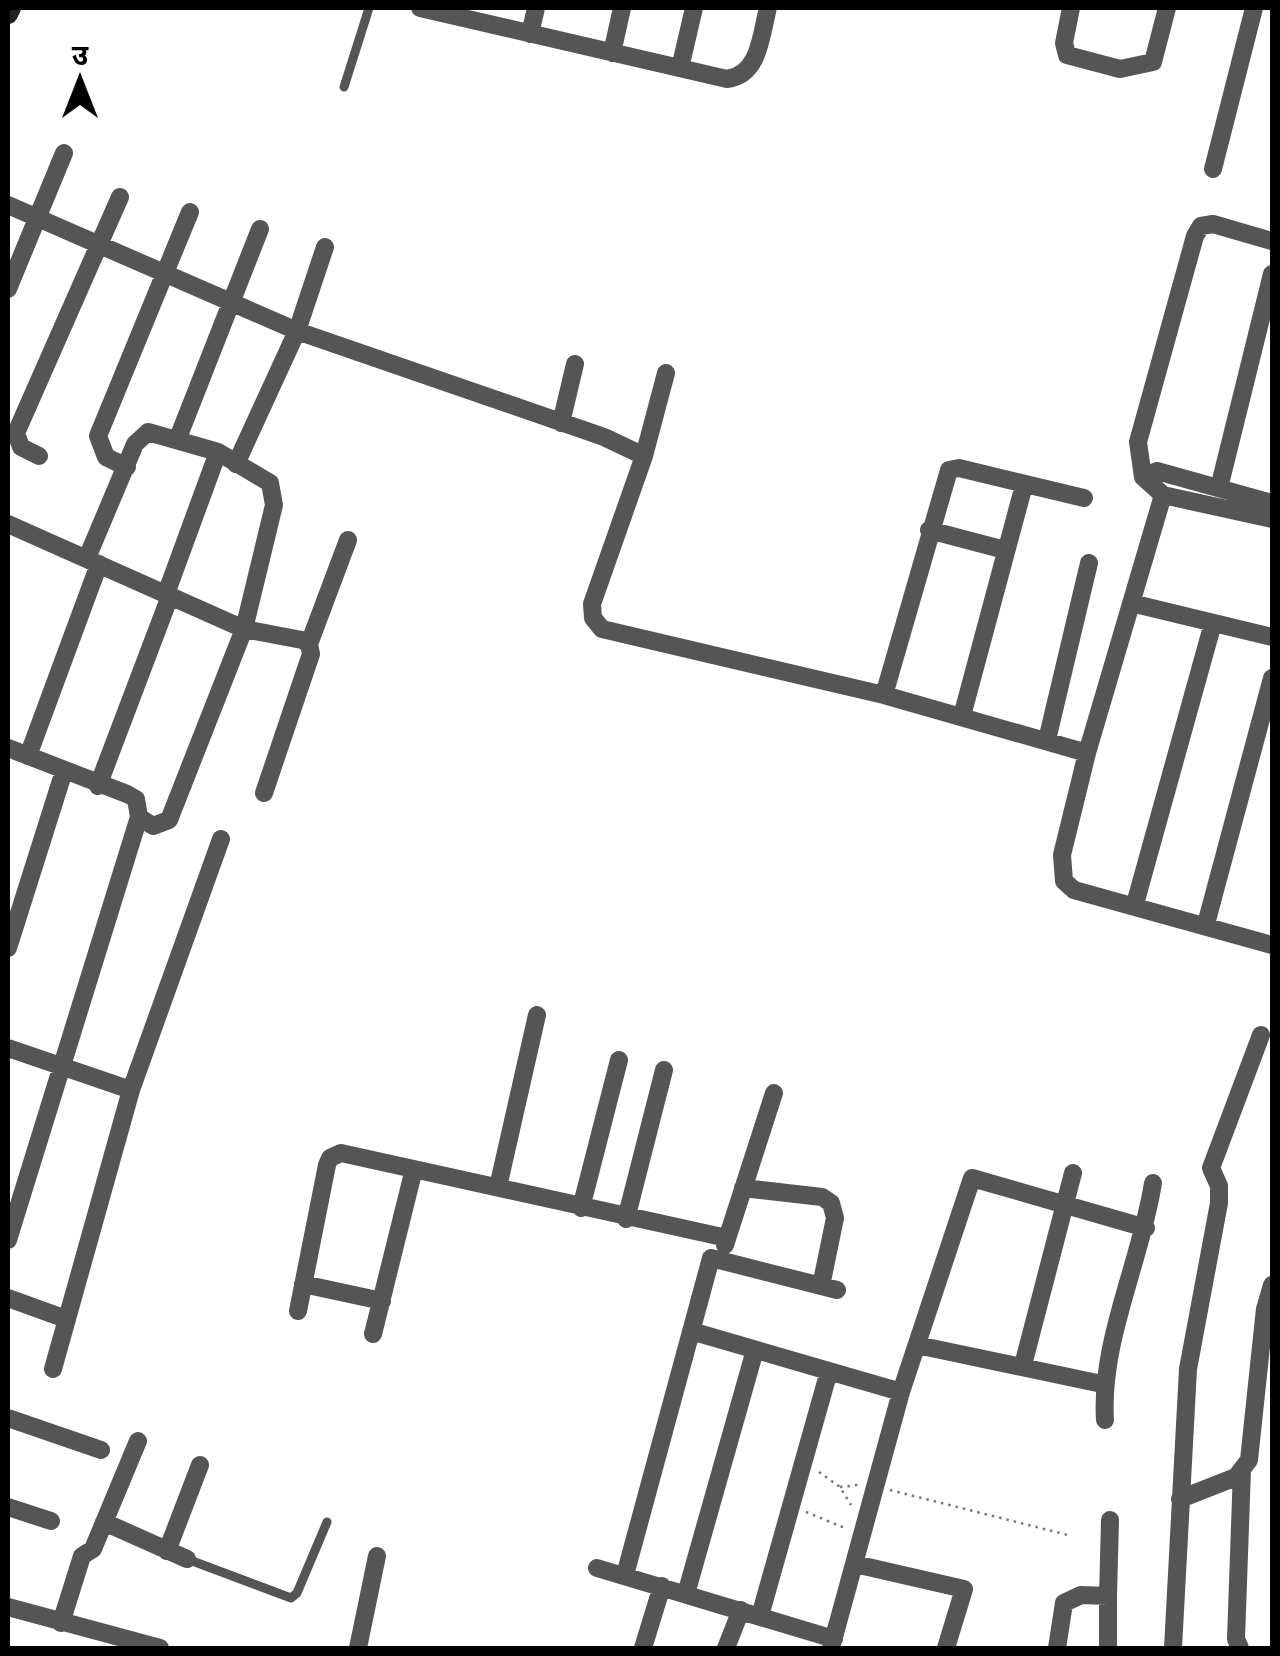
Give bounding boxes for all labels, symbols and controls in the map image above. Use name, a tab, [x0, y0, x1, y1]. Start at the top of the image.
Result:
north arrow	[30, 30, 130, 130]
text: उ	[72, 38, 89, 71]

